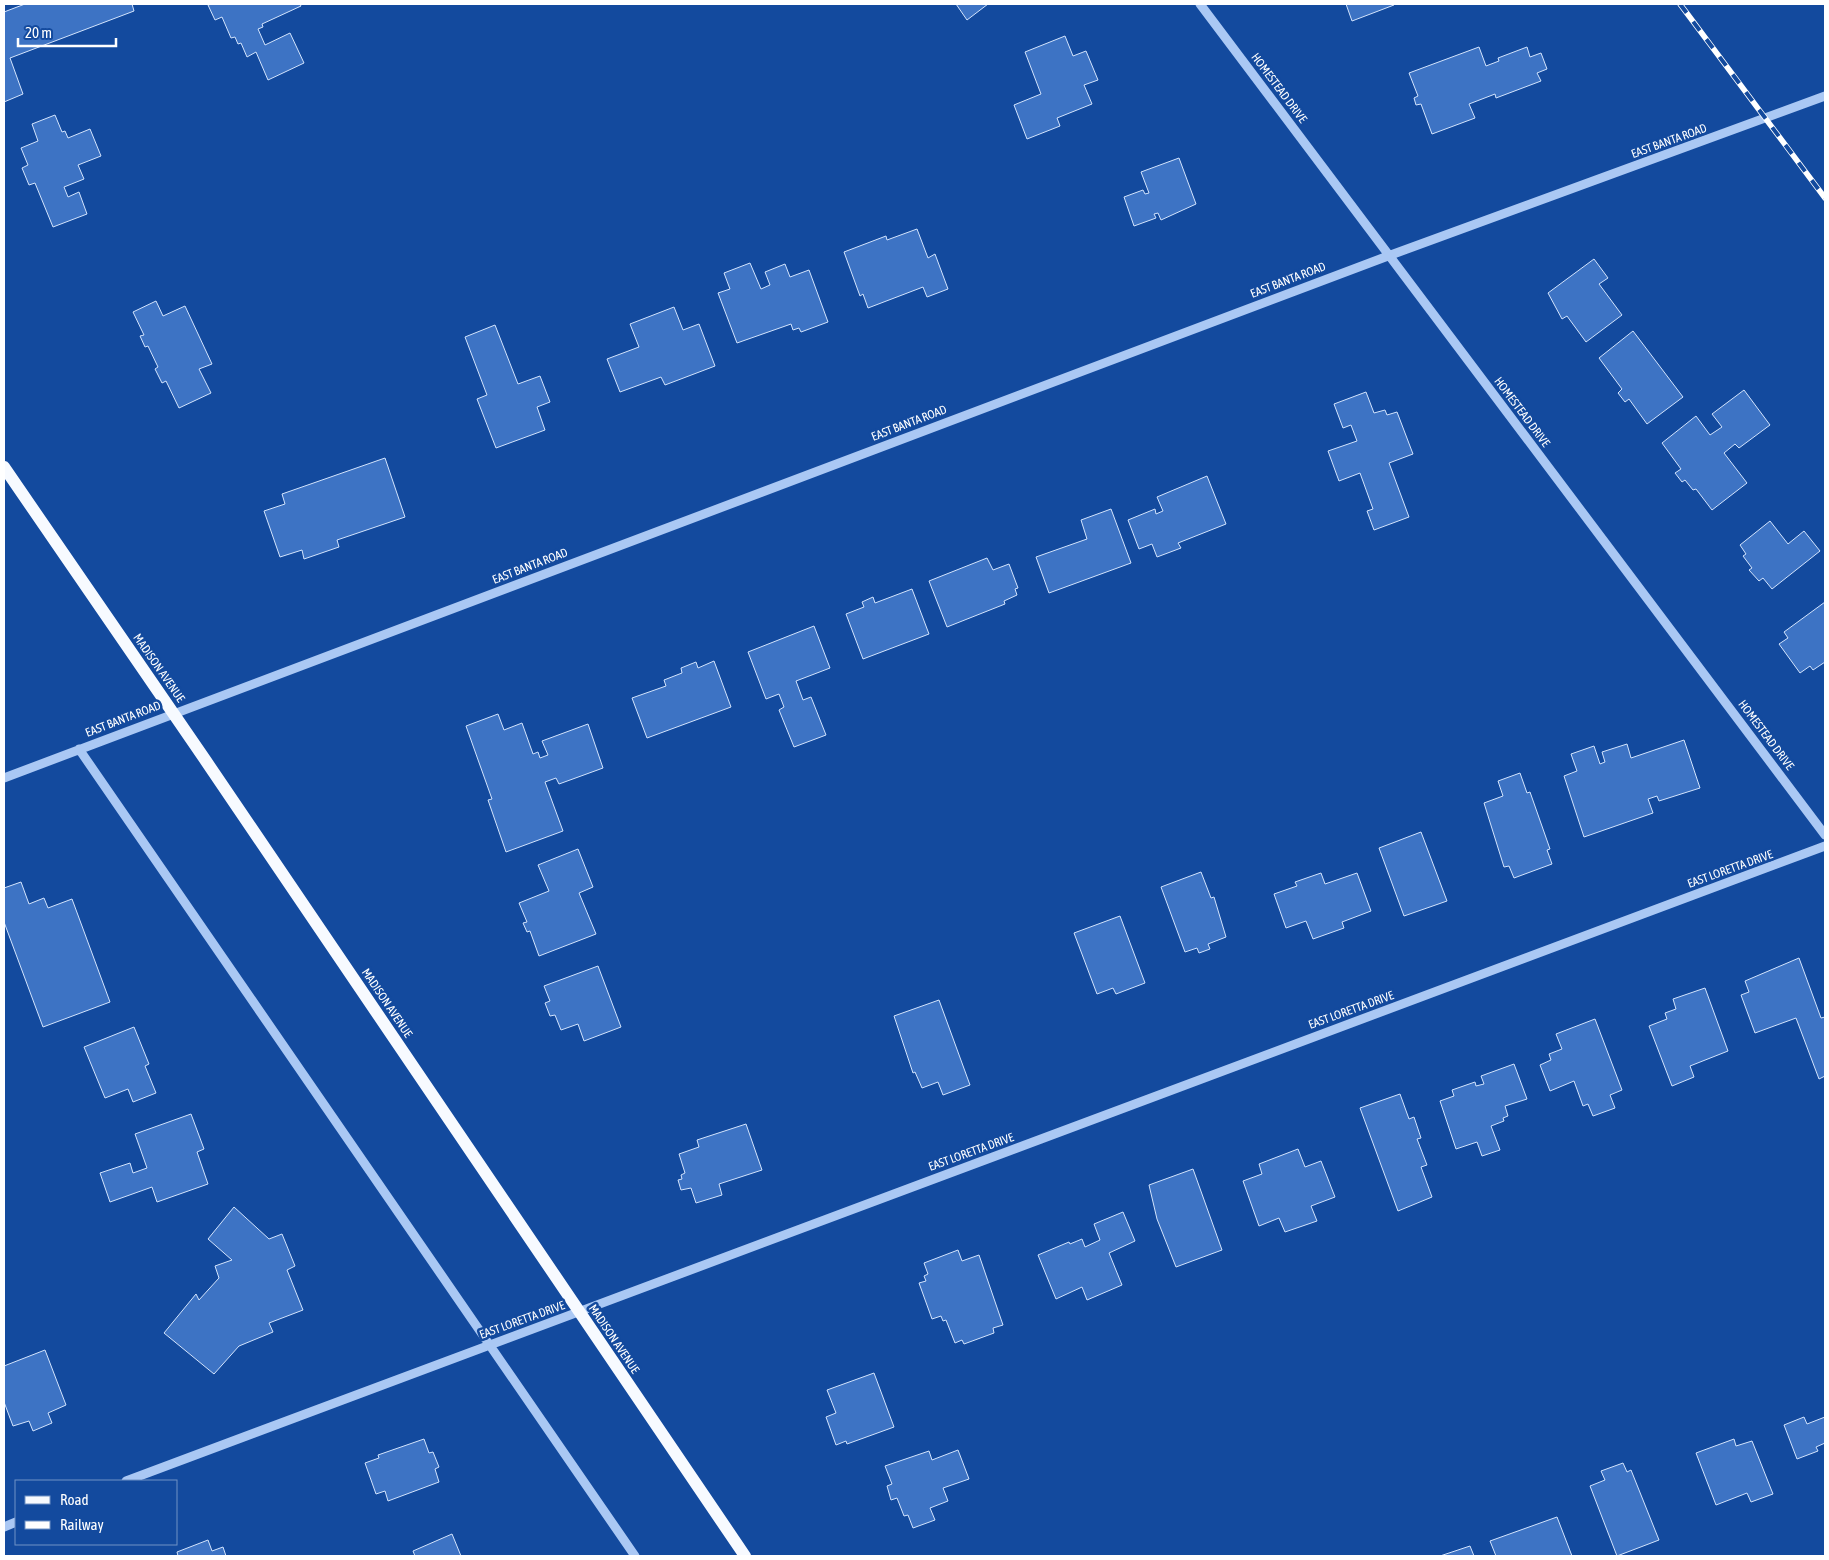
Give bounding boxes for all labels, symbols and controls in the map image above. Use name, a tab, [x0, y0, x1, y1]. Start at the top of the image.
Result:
scale bar	[18, 15, 115, 47]
text: 20 m	[25, 24, 52, 41]
street label: HOMESTEAD DRIVE	[1248, 50, 1310, 126]
street label: EAST BANTA ROAD	[1629, 121, 1709, 161]
street label: EAST BANTA ROAD	[1248, 259, 1328, 301]
street label: HOMESTEAD DRIVE	[1491, 374, 1553, 450]
street label: EAST BANTA ROAD	[869, 402, 949, 444]
street label: EAST BANTA ROAD	[490, 545, 570, 587]
street label: MADISON AVENUE	[130, 631, 188, 705]
street label: HOMESTEAD DRIVE	[1735, 697, 1797, 773]
street label: EAST BANTA ROAD	[83, 698, 163, 740]
street label: EAST LORETTA DRIVE	[1685, 847, 1775, 891]
street label: MADISON AVENUE	[359, 966, 415, 1040]
street label: EAST LORETTA DRIVE	[1306, 988, 1396, 1032]
street label: EAST LORETTA DRIVE	[926, 1130, 1016, 1174]
street label: EAST LORETTA DRIVE	[477, 1298, 567, 1342]
street label: MADISON AVENUE	[586, 1302, 642, 1376]
legend	[15, 1480, 178, 1545]
text: Road	[60, 1491, 89, 1508]
text: Railway	[60, 1516, 104, 1533]

